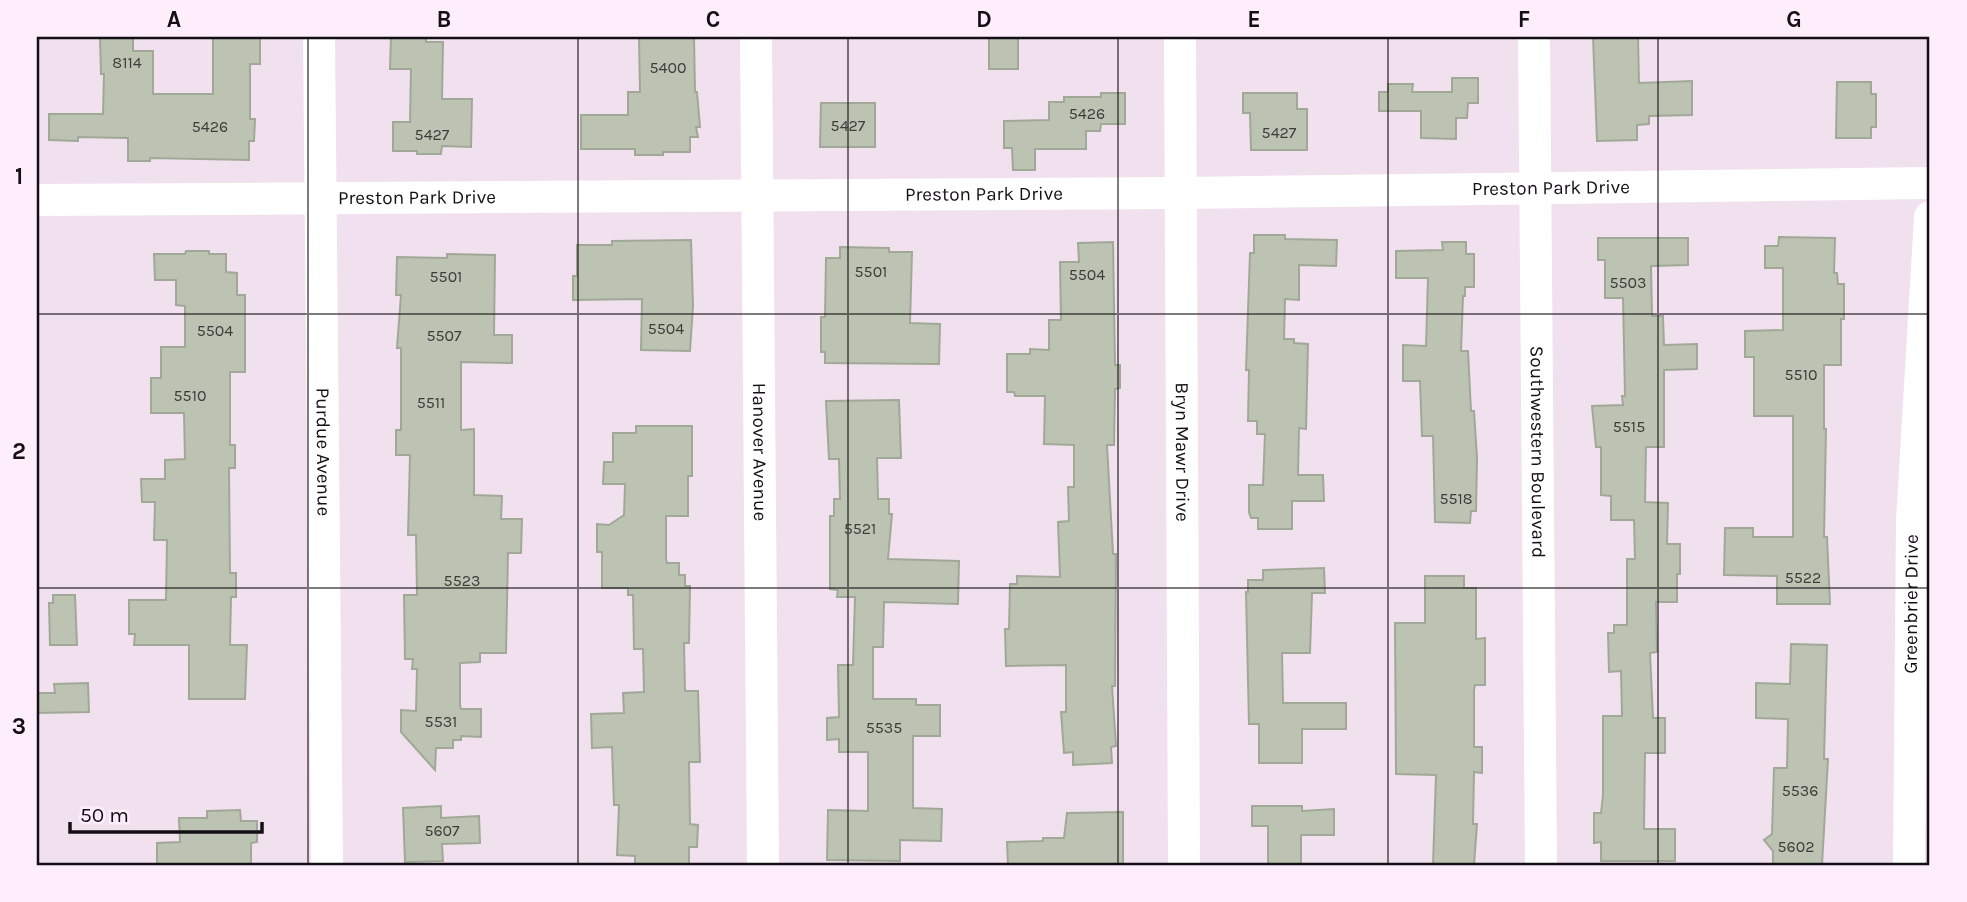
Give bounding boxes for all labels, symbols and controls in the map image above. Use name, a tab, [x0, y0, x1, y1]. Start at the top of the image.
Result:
text: A	[167, 6, 181, 33]
text: B	[437, 6, 451, 33]
text: C	[706, 6, 720, 33]
text: D	[976, 6, 992, 33]
text: E	[1247, 6, 1261, 33]
text: F	[1518, 6, 1530, 33]
text: G	[1786, 6, 1802, 33]
house number: 8114	[112, 53, 142, 72]
house number: 5400	[650, 58, 686, 77]
house number: 5426	[1069, 104, 1105, 123]
house number: 5427	[831, 116, 866, 135]
house number: 5426	[192, 117, 228, 136]
house number: 5427	[1262, 123, 1297, 142]
house number: 5427	[415, 125, 450, 144]
text: 1	[15, 163, 23, 190]
street label: Preston Park Drive	[1472, 176, 1630, 200]
street label: Preston Park Drive	[905, 183, 1063, 206]
street label: Preston Park Drive	[338, 186, 496, 209]
house number: 5501	[855, 262, 887, 281]
house number: 5504	[1069, 265, 1105, 284]
house number: 5501	[430, 267, 462, 286]
house number: 5503	[1609, 273, 1647, 292]
house number: 5504	[648, 319, 684, 338]
house number: 5504	[197, 321, 233, 340]
house number: 5507	[426, 326, 462, 345]
street label: Southwestern Boulevard	[1526, 346, 1549, 558]
house number: 5510	[1785, 365, 1817, 384]
street label: Bryn Mawr Drive	[1171, 382, 1193, 522]
street label: Hanover Avenue	[748, 383, 771, 521]
house number: 5510	[174, 386, 206, 405]
street label: Purdue Avenue	[311, 388, 335, 516]
house number: 5511	[417, 393, 445, 412]
house number: 5515	[1613, 417, 1645, 436]
text: 2	[12, 438, 26, 465]
house number: 5518	[1439, 489, 1473, 508]
house number: 5521	[844, 519, 876, 538]
street label: Greenbrier Drive	[1900, 534, 1923, 674]
house number: 5522	[1785, 568, 1821, 587]
house number: 5523	[444, 571, 480, 590]
house number: 5531	[425, 712, 457, 731]
text: 3	[12, 713, 26, 740]
house number: 5535	[866, 718, 902, 737]
house number: 5536	[1782, 781, 1818, 800]
scale bar	[70, 790, 262, 834]
text: 50 m	[80, 803, 129, 827]
house number: 5607	[424, 821, 460, 840]
house number: 5602	[1778, 837, 1814, 856]

